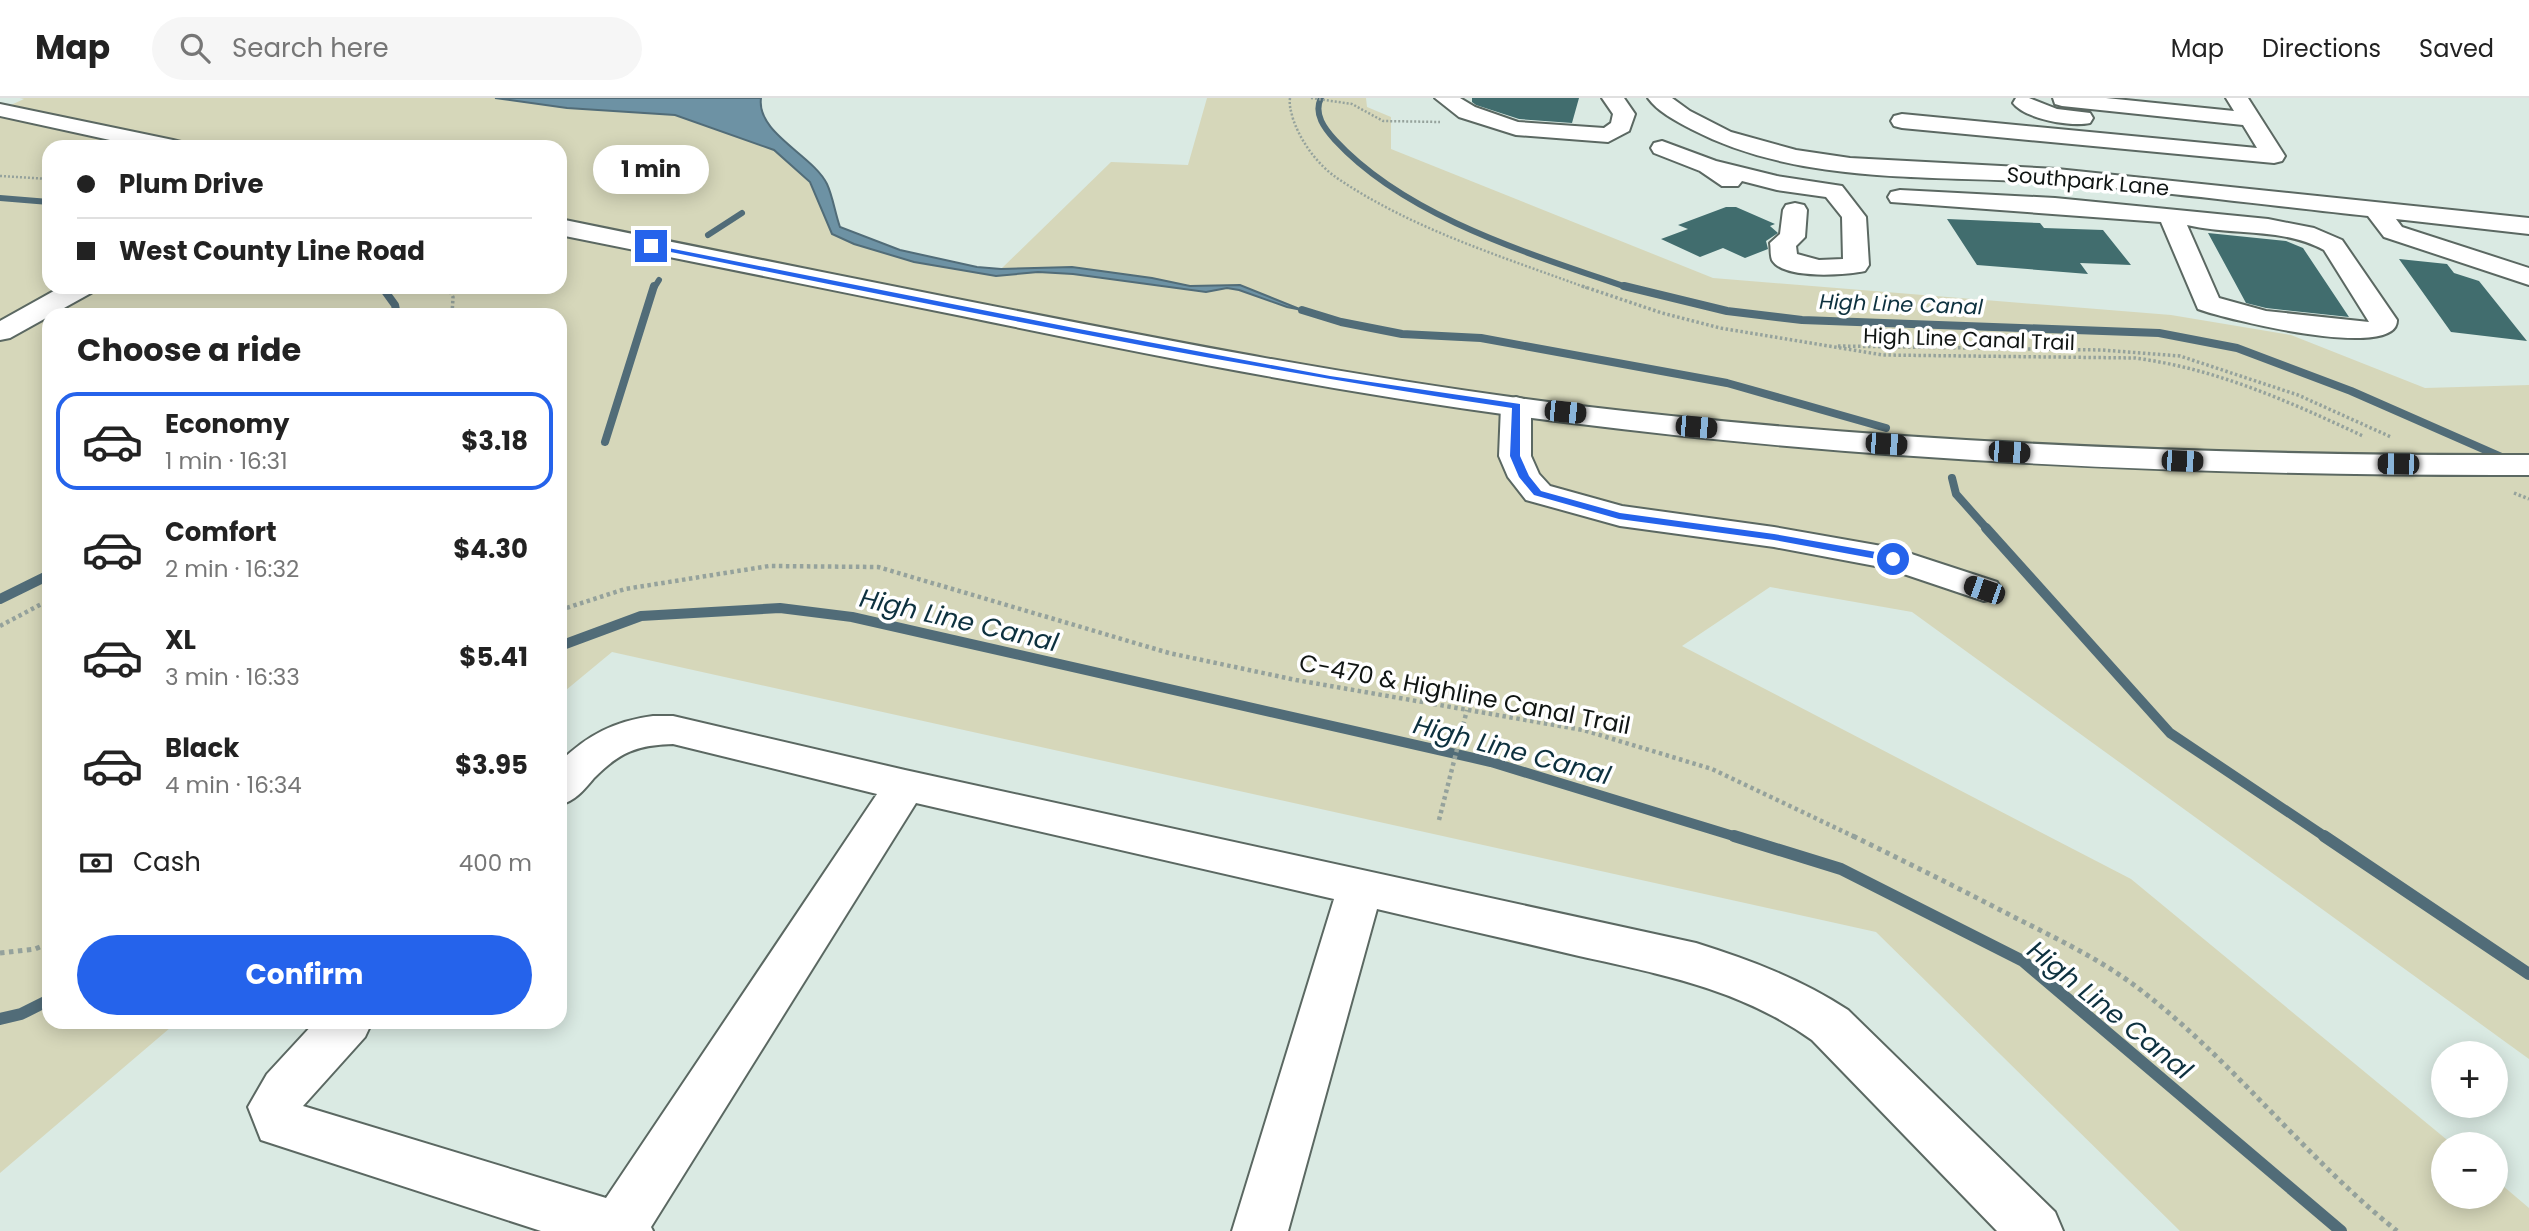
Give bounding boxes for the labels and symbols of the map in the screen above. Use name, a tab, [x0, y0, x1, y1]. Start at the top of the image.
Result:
callout: 1 min	[593, 144, 709, 194]
street label: Southpark Lane	[2006, 159, 2170, 203]
route end	[635, 230, 667, 262]
water label: High Line Canal	[1819, 287, 1984, 321]
street label: High Line Canal Trail	[1863, 321, 2075, 357]
car	[1544, 399, 1587, 425]
car	[1675, 415, 1718, 439]
car	[1865, 432, 1908, 456]
car	[1988, 440, 2031, 464]
car	[2161, 450, 2204, 472]
car	[2377, 453, 2420, 475]
route start	[1877, 543, 1909, 575]
car	[1961, 573, 2008, 607]
water label: High Line Canal	[856, 580, 1062, 660]
street label: C-470 & Highline Canal Trail	[1297, 646, 1633, 742]
water label: High Line Canal	[1409, 706, 1615, 794]
water label: High Line Canal	[2020, 932, 2201, 1088]

